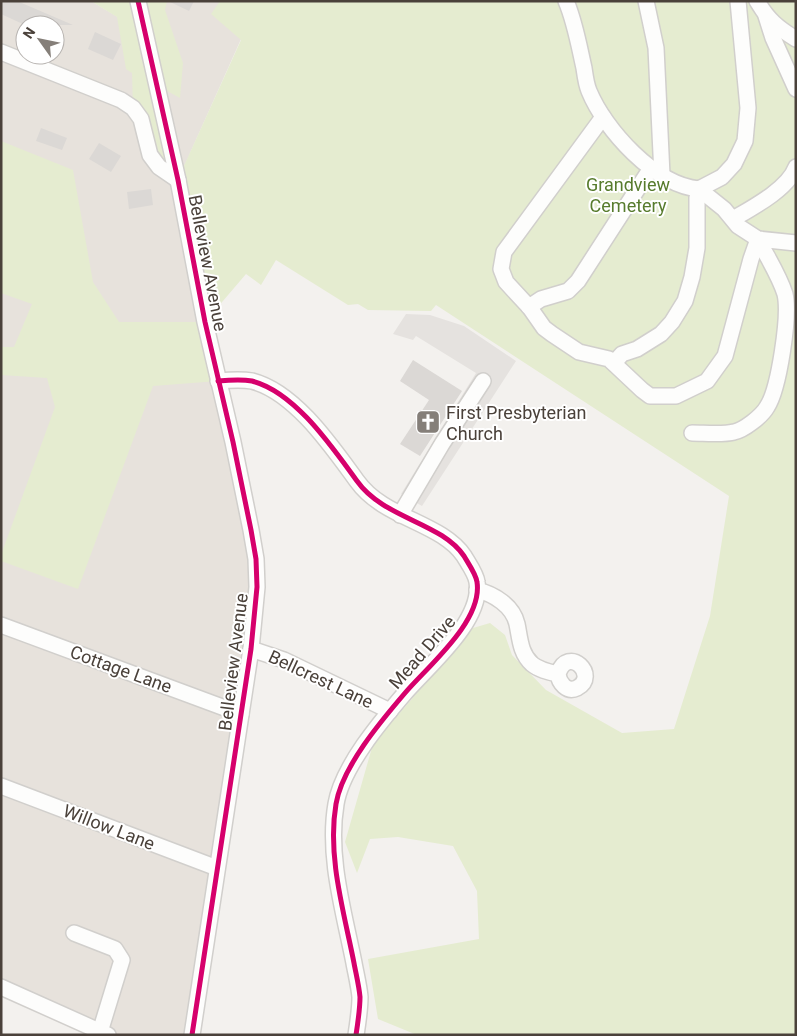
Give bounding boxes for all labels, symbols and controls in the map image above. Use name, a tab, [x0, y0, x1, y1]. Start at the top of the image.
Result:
north arrow	[15, 15, 65, 65]
text: N	[20, 24, 39, 41]
park label: Grandview Cemetery	[586, 174, 671, 216]
street label: Belleview Avenue	[184, 193, 232, 333]
place label: First Presbyterian Church	[446, 402, 586, 444]
church icon: First Presbyterian Church	[415, 409, 441, 435]
street label: Belleview Avenue	[214, 592, 252, 732]
street label: Mead Drive	[385, 611, 459, 693]
street label: Cottage Lane	[67, 641, 175, 697]
street label: Bellcrest Lane	[265, 646, 377, 712]
street label: Willow Lane	[60, 800, 158, 854]

